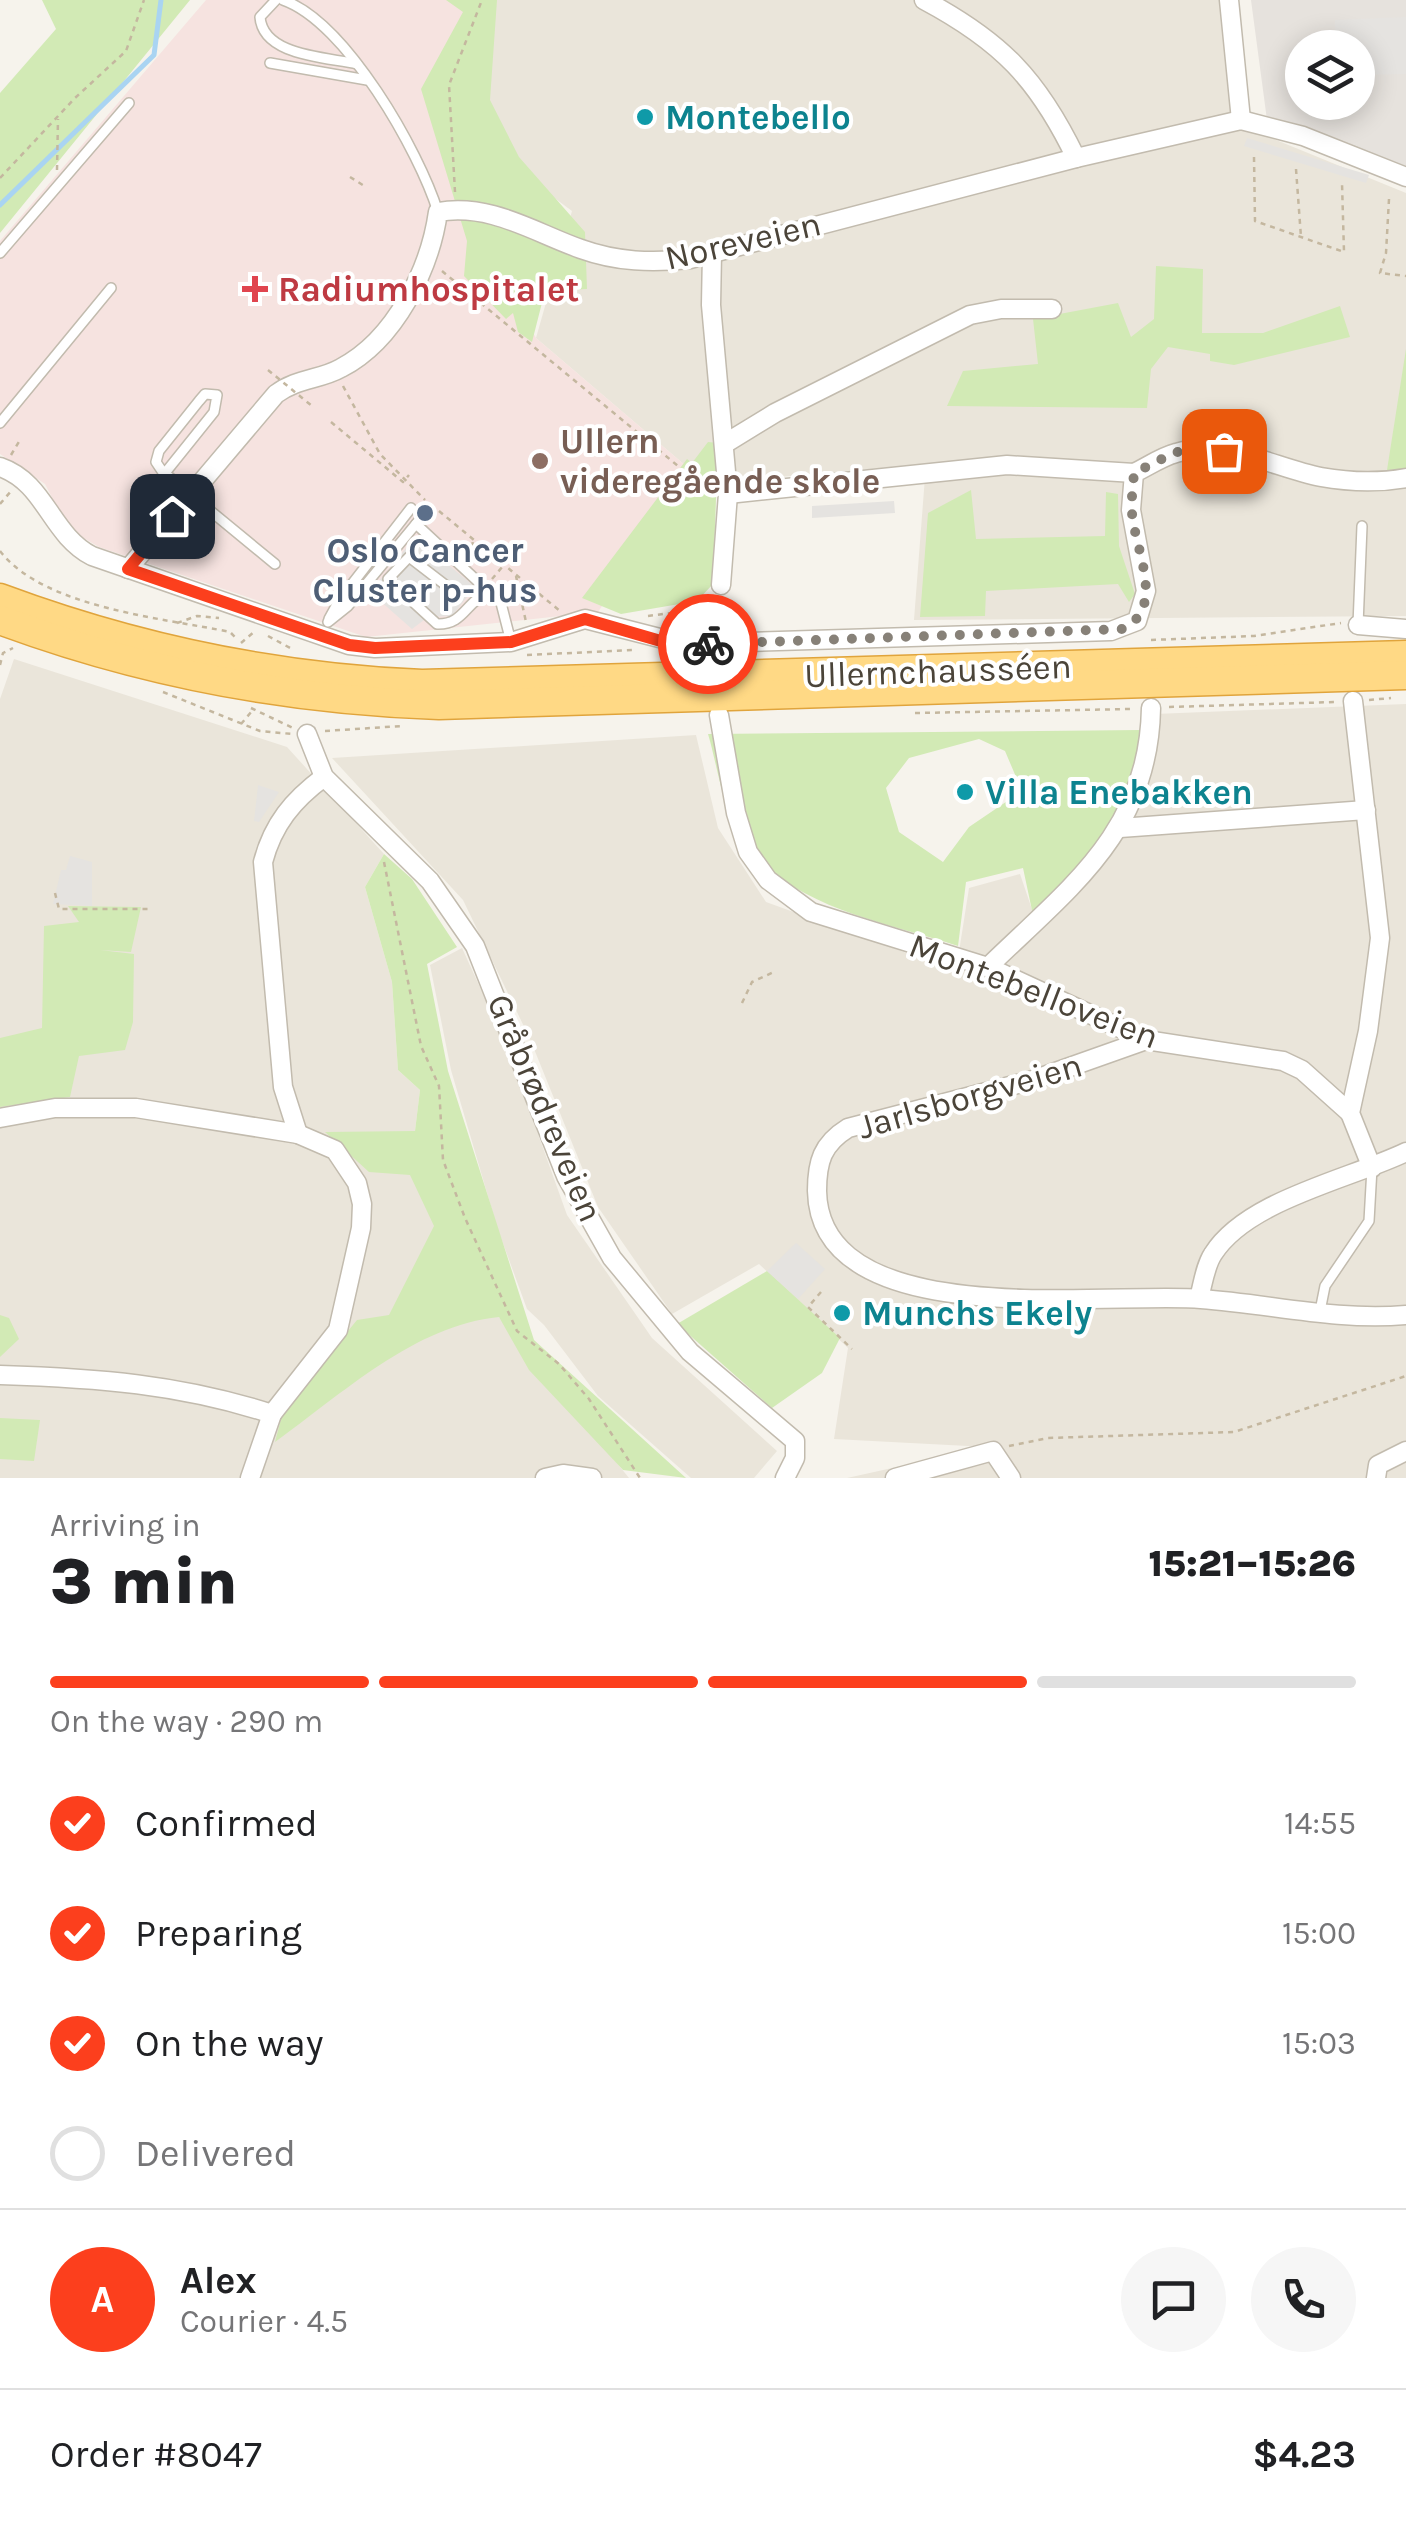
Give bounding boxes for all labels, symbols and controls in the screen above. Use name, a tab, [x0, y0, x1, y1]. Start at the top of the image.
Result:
map controls	[1285, 30, 1375, 120]
button: layers	[1285, 30, 1375, 120]
place label: Montebello	[665, 97, 851, 138]
marker: Montebello	[634, 106, 656, 128]
street label: Noreveien	[661, 203, 825, 279]
place label: Radiumhospitalet	[278, 269, 579, 310]
marker: Radiumhospitalet	[242, 276, 268, 302]
pin	[1182, 409, 1267, 494]
place label: Ullern videregående skole	[560, 421, 880, 503]
icon: bag	[1197, 424, 1252, 479]
marker: Ullern videregående skole	[529, 450, 551, 472]
pin	[130, 474, 215, 559]
icon: home	[145, 489, 200, 544]
marker: Oslo Cancer Cluster p-hus	[414, 502, 436, 524]
place label: Oslo Cancer Cluster p-hus	[313, 530, 537, 611]
courier	[658, 594, 758, 694]
icon: bike	[681, 617, 736, 672]
street label: Ullernchausséen	[804, 646, 1072, 696]
place label: Villa Enebakken	[985, 772, 1253, 813]
marker: Villa Enebakken	[954, 781, 976, 803]
street label: Montebelloveien	[904, 925, 1164, 1057]
street label: Gråbrødreveien	[479, 988, 611, 1228]
street label: Jarlsborgveien	[853, 1044, 1087, 1148]
place label: Munchs Ekely	[862, 1293, 1092, 1335]
marker: Munchs Ekely	[831, 1302, 853, 1324]
text: Arriving in	[50, 1507, 201, 1544]
text: 15:21–15:26	[1148, 1541, 1356, 1586]
text: 3 min	[50, 1543, 238, 1619]
text: On the way · 290 m	[50, 1703, 323, 1740]
icon: check	[50, 1796, 105, 1851]
text: Confirmed	[135, 1801, 318, 1846]
text: 14:55	[1284, 1805, 1356, 1842]
icon: check	[50, 1906, 105, 1961]
text: Preparing	[135, 1911, 302, 1956]
text: 15:00	[1282, 1915, 1356, 1952]
icon: check	[50, 2016, 105, 2071]
text: On the way	[135, 2021, 323, 2066]
text: 15:03	[1282, 2025, 1356, 2062]
text: Delivered	[135, 2131, 296, 2176]
button: chat	[1121, 2247, 1226, 2352]
button: phone	[1251, 2247, 1356, 2352]
text: Alex	[180, 2258, 257, 2303]
text: A	[91, 2277, 114, 2322]
text: Courier · 4.5	[180, 2303, 348, 2340]
text: Order #8047	[50, 2432, 262, 2477]
text: $4.23	[1252, 2432, 1356, 2477]

